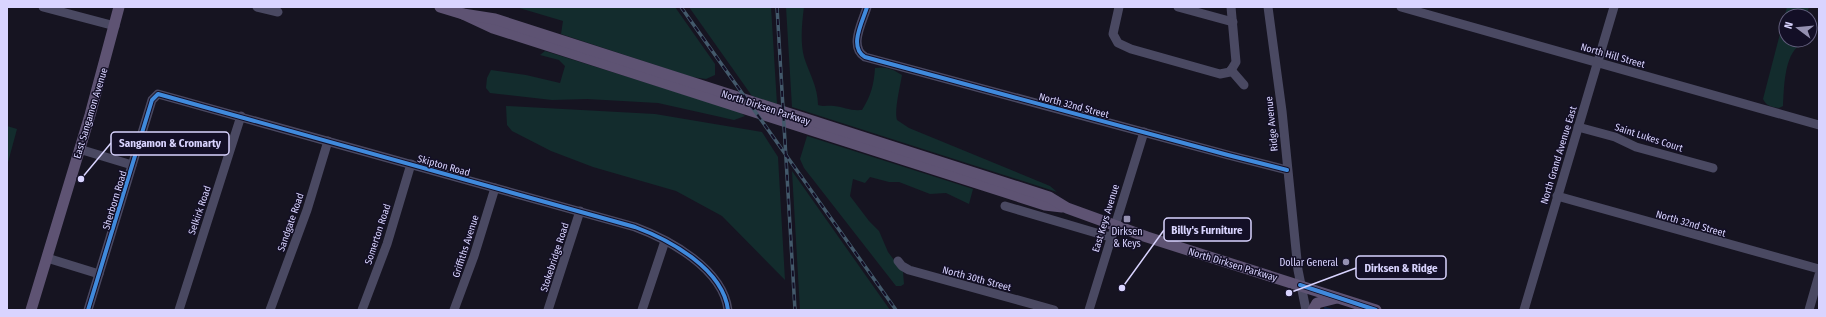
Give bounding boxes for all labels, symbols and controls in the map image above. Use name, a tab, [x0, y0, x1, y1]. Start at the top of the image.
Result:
north arrow	[1778, 8, 1818, 48]
text: N	[1782, 20, 1796, 30]
street label: North Hill Street	[1579, 41, 1647, 71]
street label: East Sangamon Avenue	[71, 66, 111, 160]
street label: North Dirksen Parkway	[720, 88, 812, 128]
street label: North 32nd Street	[1037, 91, 1111, 121]
street label: Ridge Avenue	[1263, 96, 1281, 152]
street label: North Grand Avenue East	[1538, 104, 1580, 206]
street label: Saint Lukes Court	[1613, 121, 1685, 155]
callout: Sangamon & Cromarty	[111, 132, 229, 155]
text: Sangamon & Cromarty	[119, 137, 222, 150]
street label: Skipton Road	[416, 153, 471, 179]
street label: Sherborn Road	[100, 169, 130, 231]
street label: East Keys Avenue	[1090, 183, 1122, 254]
street label: Selkirk Road	[186, 184, 214, 236]
street label: Sandgate Road	[275, 192, 307, 253]
street label: Somerton Road	[362, 202, 393, 266]
street label: North 32nd Street	[1654, 208, 1728, 240]
street label: Griffiths Avenue	[450, 213, 482, 279]
marker: Dirksen & Keys	[1122, 214, 1132, 224]
callout: Billy's Furniture	[1164, 218, 1251, 241]
street label: Stokebridge Road	[538, 221, 572, 293]
text: Billy's Furniture	[1171, 224, 1243, 237]
place label: Dirksen & Keys	[1112, 226, 1142, 250]
street label: North Dirksen Parkway	[1187, 246, 1279, 284]
callout: Dirksen & Ridge	[1356, 256, 1446, 279]
place label: Dollar General	[1279, 257, 1338, 269]
marker: Dollar General	[1341, 257, 1351, 267]
text: Dirksen & Ridge	[1364, 262, 1438, 275]
street label: North 30th Street	[941, 264, 1013, 294]

